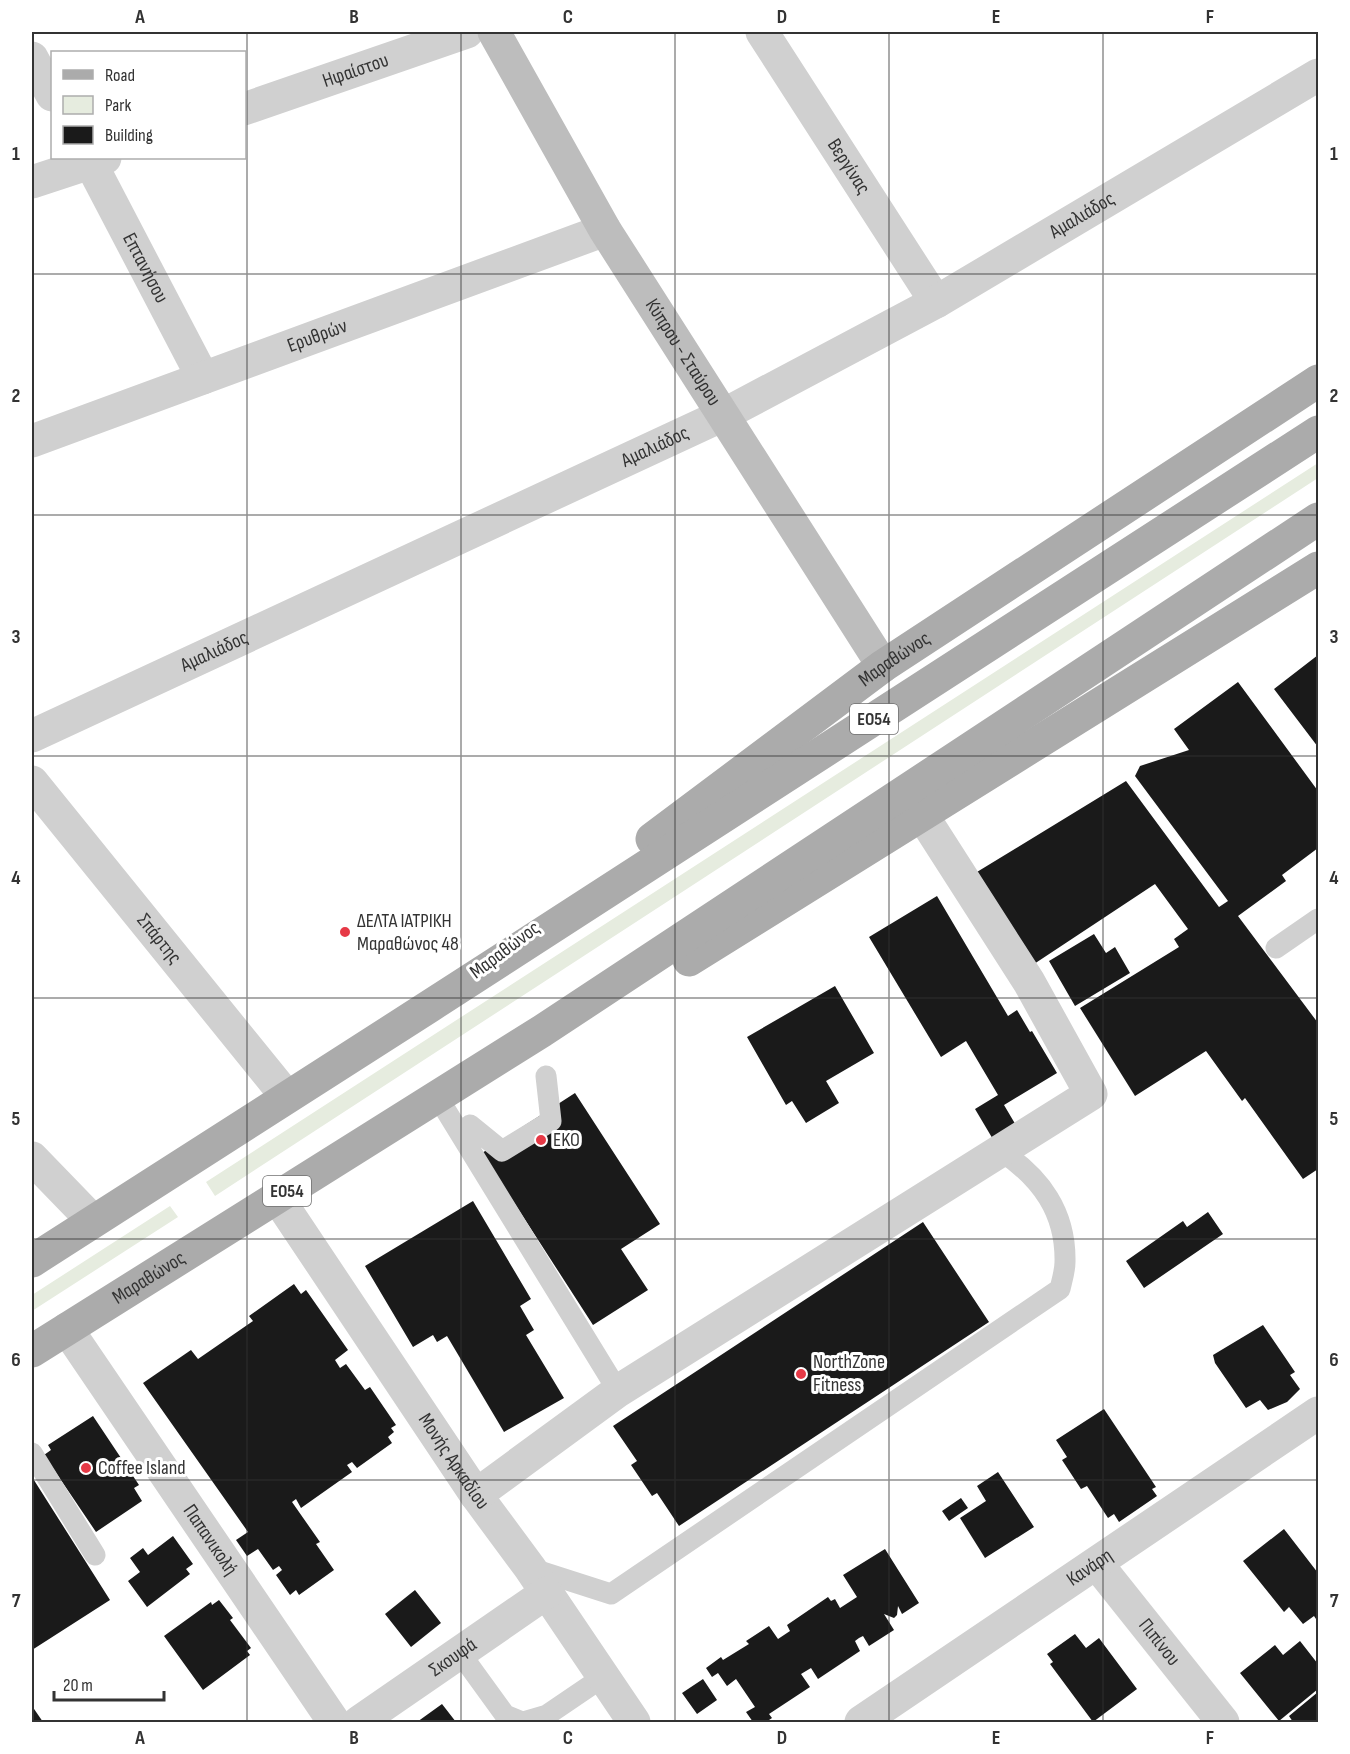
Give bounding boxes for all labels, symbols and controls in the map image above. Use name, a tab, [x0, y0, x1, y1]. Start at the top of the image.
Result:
text: A	[134, 5, 145, 29]
text: B	[349, 5, 359, 29]
text: C	[563, 5, 573, 29]
text: D	[777, 5, 787, 29]
text: E	[992, 5, 1000, 29]
text: F	[1206, 5, 1214, 29]
street label: Ηφαίστου	[319, 48, 392, 93]
legend	[51, 51, 246, 159]
text: Road	[105, 65, 135, 86]
text: Park	[105, 95, 131, 116]
text: Building	[105, 125, 153, 146]
street label: Βεργίνας	[822, 134, 875, 199]
text: 1	[12, 142, 20, 166]
text: 1	[1330, 142, 1338, 166]
street label: Αμαλιάδος	[1044, 186, 1119, 244]
street label: Επτανήσου	[117, 229, 174, 307]
street label: Κύπρου - Σταύρου	[640, 294, 726, 410]
street label: Ερυθρών	[284, 314, 351, 358]
text: 2	[12, 384, 20, 408]
text: 2	[1330, 384, 1338, 408]
street label: Αμαλιάδος	[617, 421, 693, 473]
text: 3	[12, 625, 21, 649]
street label: Αμαλιάδος	[176, 625, 252, 678]
text: 3	[1330, 625, 1339, 649]
street label: Μαραθώνος	[854, 626, 935, 692]
road number: ΕΟ54	[850, 704, 898, 734]
text: 4	[11, 866, 21, 890]
text: 4	[1329, 866, 1339, 890]
street label: Σπάρτης	[132, 909, 187, 969]
place label: ΔΕΛΤΑ ΙΑΤΡΙΚΗ Μαραθώνος 48	[357, 909, 459, 956]
street label: Μαραθώνος	[465, 916, 545, 984]
marker: ΔΕΛΤΑ ΙΑΤΡΙΚΗ Μαραθώνος 48	[338, 925, 352, 939]
text: 5	[12, 1107, 21, 1131]
text: 5	[1330, 1107, 1339, 1131]
place label: EKO	[553, 1128, 580, 1152]
marker: EKO	[534, 1133, 548, 1147]
road number: ΕΟ54	[263, 1176, 311, 1206]
street label: Μαραθώνος	[108, 1246, 190, 1309]
text: 6	[11, 1348, 21, 1372]
text: 6	[1329, 1348, 1339, 1372]
place label: NorthZone Fitness	[813, 1350, 885, 1397]
marker: NorthZone Fitness	[794, 1367, 808, 1381]
street label: Μονής Αρκαδίου	[413, 1409, 495, 1514]
place label: Coffee Island	[98, 1456, 186, 1480]
marker: Coffee Island	[79, 1461, 93, 1475]
street label: Παπανικολή	[178, 1500, 243, 1580]
street label: Κανάρη	[1062, 1543, 1117, 1591]
text: 7	[12, 1589, 21, 1613]
text: 7	[1330, 1589, 1339, 1613]
street label: Πιπίνου	[1133, 1614, 1185, 1671]
street label: Σκουφά	[425, 1632, 482, 1682]
scale bar	[54, 1664, 164, 1702]
text: 20 m	[63, 1675, 93, 1696]
text: A	[134, 1726, 145, 1750]
text: B	[349, 1726, 359, 1750]
text: C	[563, 1726, 573, 1750]
text: D	[777, 1726, 787, 1750]
text: E	[992, 1726, 1000, 1750]
text: F	[1206, 1726, 1214, 1750]

